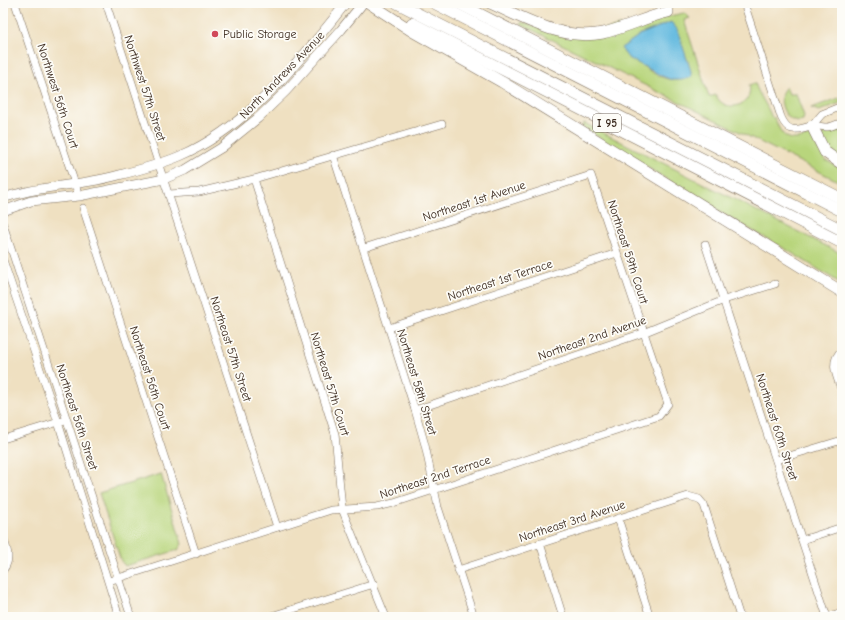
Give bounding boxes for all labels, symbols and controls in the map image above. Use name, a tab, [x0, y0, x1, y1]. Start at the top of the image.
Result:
place label: Public Storage	[223, 27, 297, 41]
street label: North Andrews Avenue	[237, 28, 327, 122]
marker: Public Storage	[210, 29, 220, 39]
street label: Northwest 57th Street	[121, 33, 169, 143]
street label: Northwest 56th Court	[34, 42, 82, 151]
road number: I 95	[593, 114, 621, 132]
street label: Northeast 1st Avenue	[421, 178, 527, 224]
street label: Northeast 59th Court	[605, 198, 652, 306]
street label: Northeast 1st Terrace	[446, 256, 554, 304]
street label: Northeast 57th Street	[207, 295, 255, 404]
street label: Northeast 2nd Avenue	[536, 313, 648, 363]
street label: Northeast 56th Court	[127, 324, 174, 432]
street label: Northeast 58th Street	[394, 327, 440, 437]
street label: Northeast 57th Court	[308, 330, 353, 438]
street label: Northeast 56th Street	[53, 362, 101, 472]
street label: Northeast 60th Street	[753, 372, 801, 483]
street label: Northeast 2nd Terrace	[378, 453, 492, 501]
street label: Northeast 3rd Avenue	[517, 497, 627, 545]

